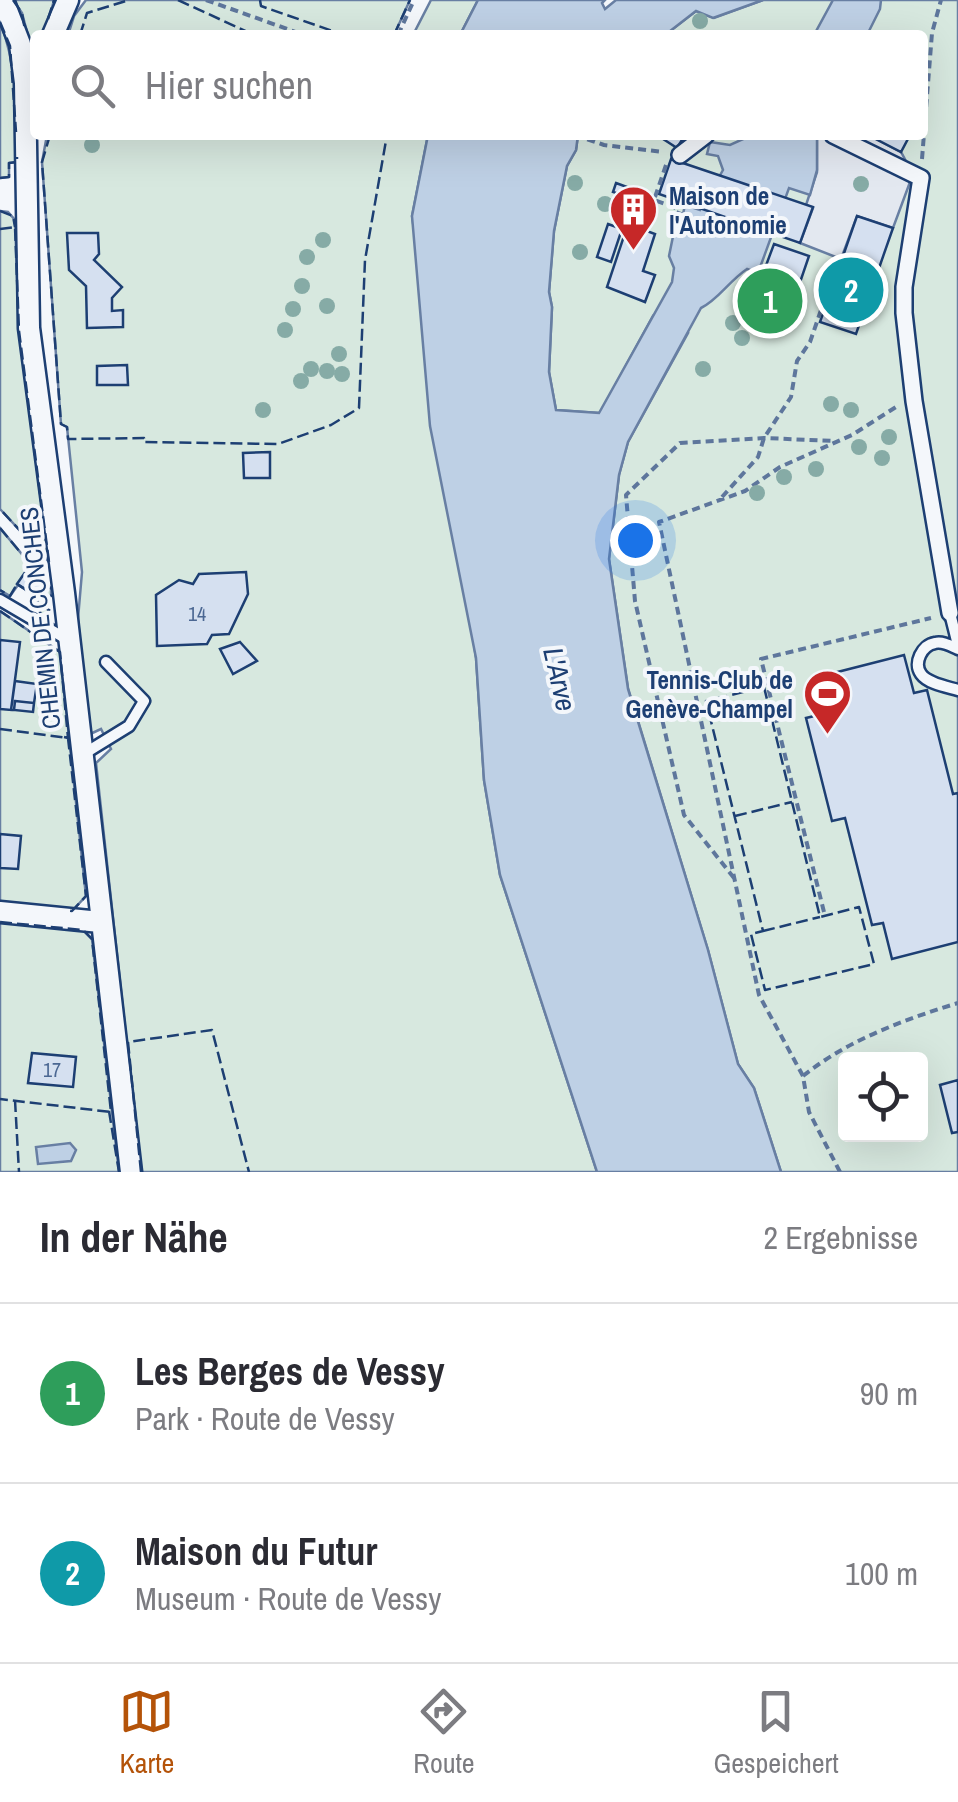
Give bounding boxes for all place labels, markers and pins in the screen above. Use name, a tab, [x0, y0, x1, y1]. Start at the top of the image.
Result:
place label: Maison de l'Autonomie	[669, 179, 787, 242]
building icon: Maison de l'Autonomie	[608, 184, 660, 252]
pin: 2	[818, 252, 884, 328]
pin: 1	[738, 264, 802, 338]
place label: Tennis-Club de Genève-Champel	[626, 663, 793, 726]
sports icon: Tennis-Club de Genève-Champel	[802, 668, 854, 736]

